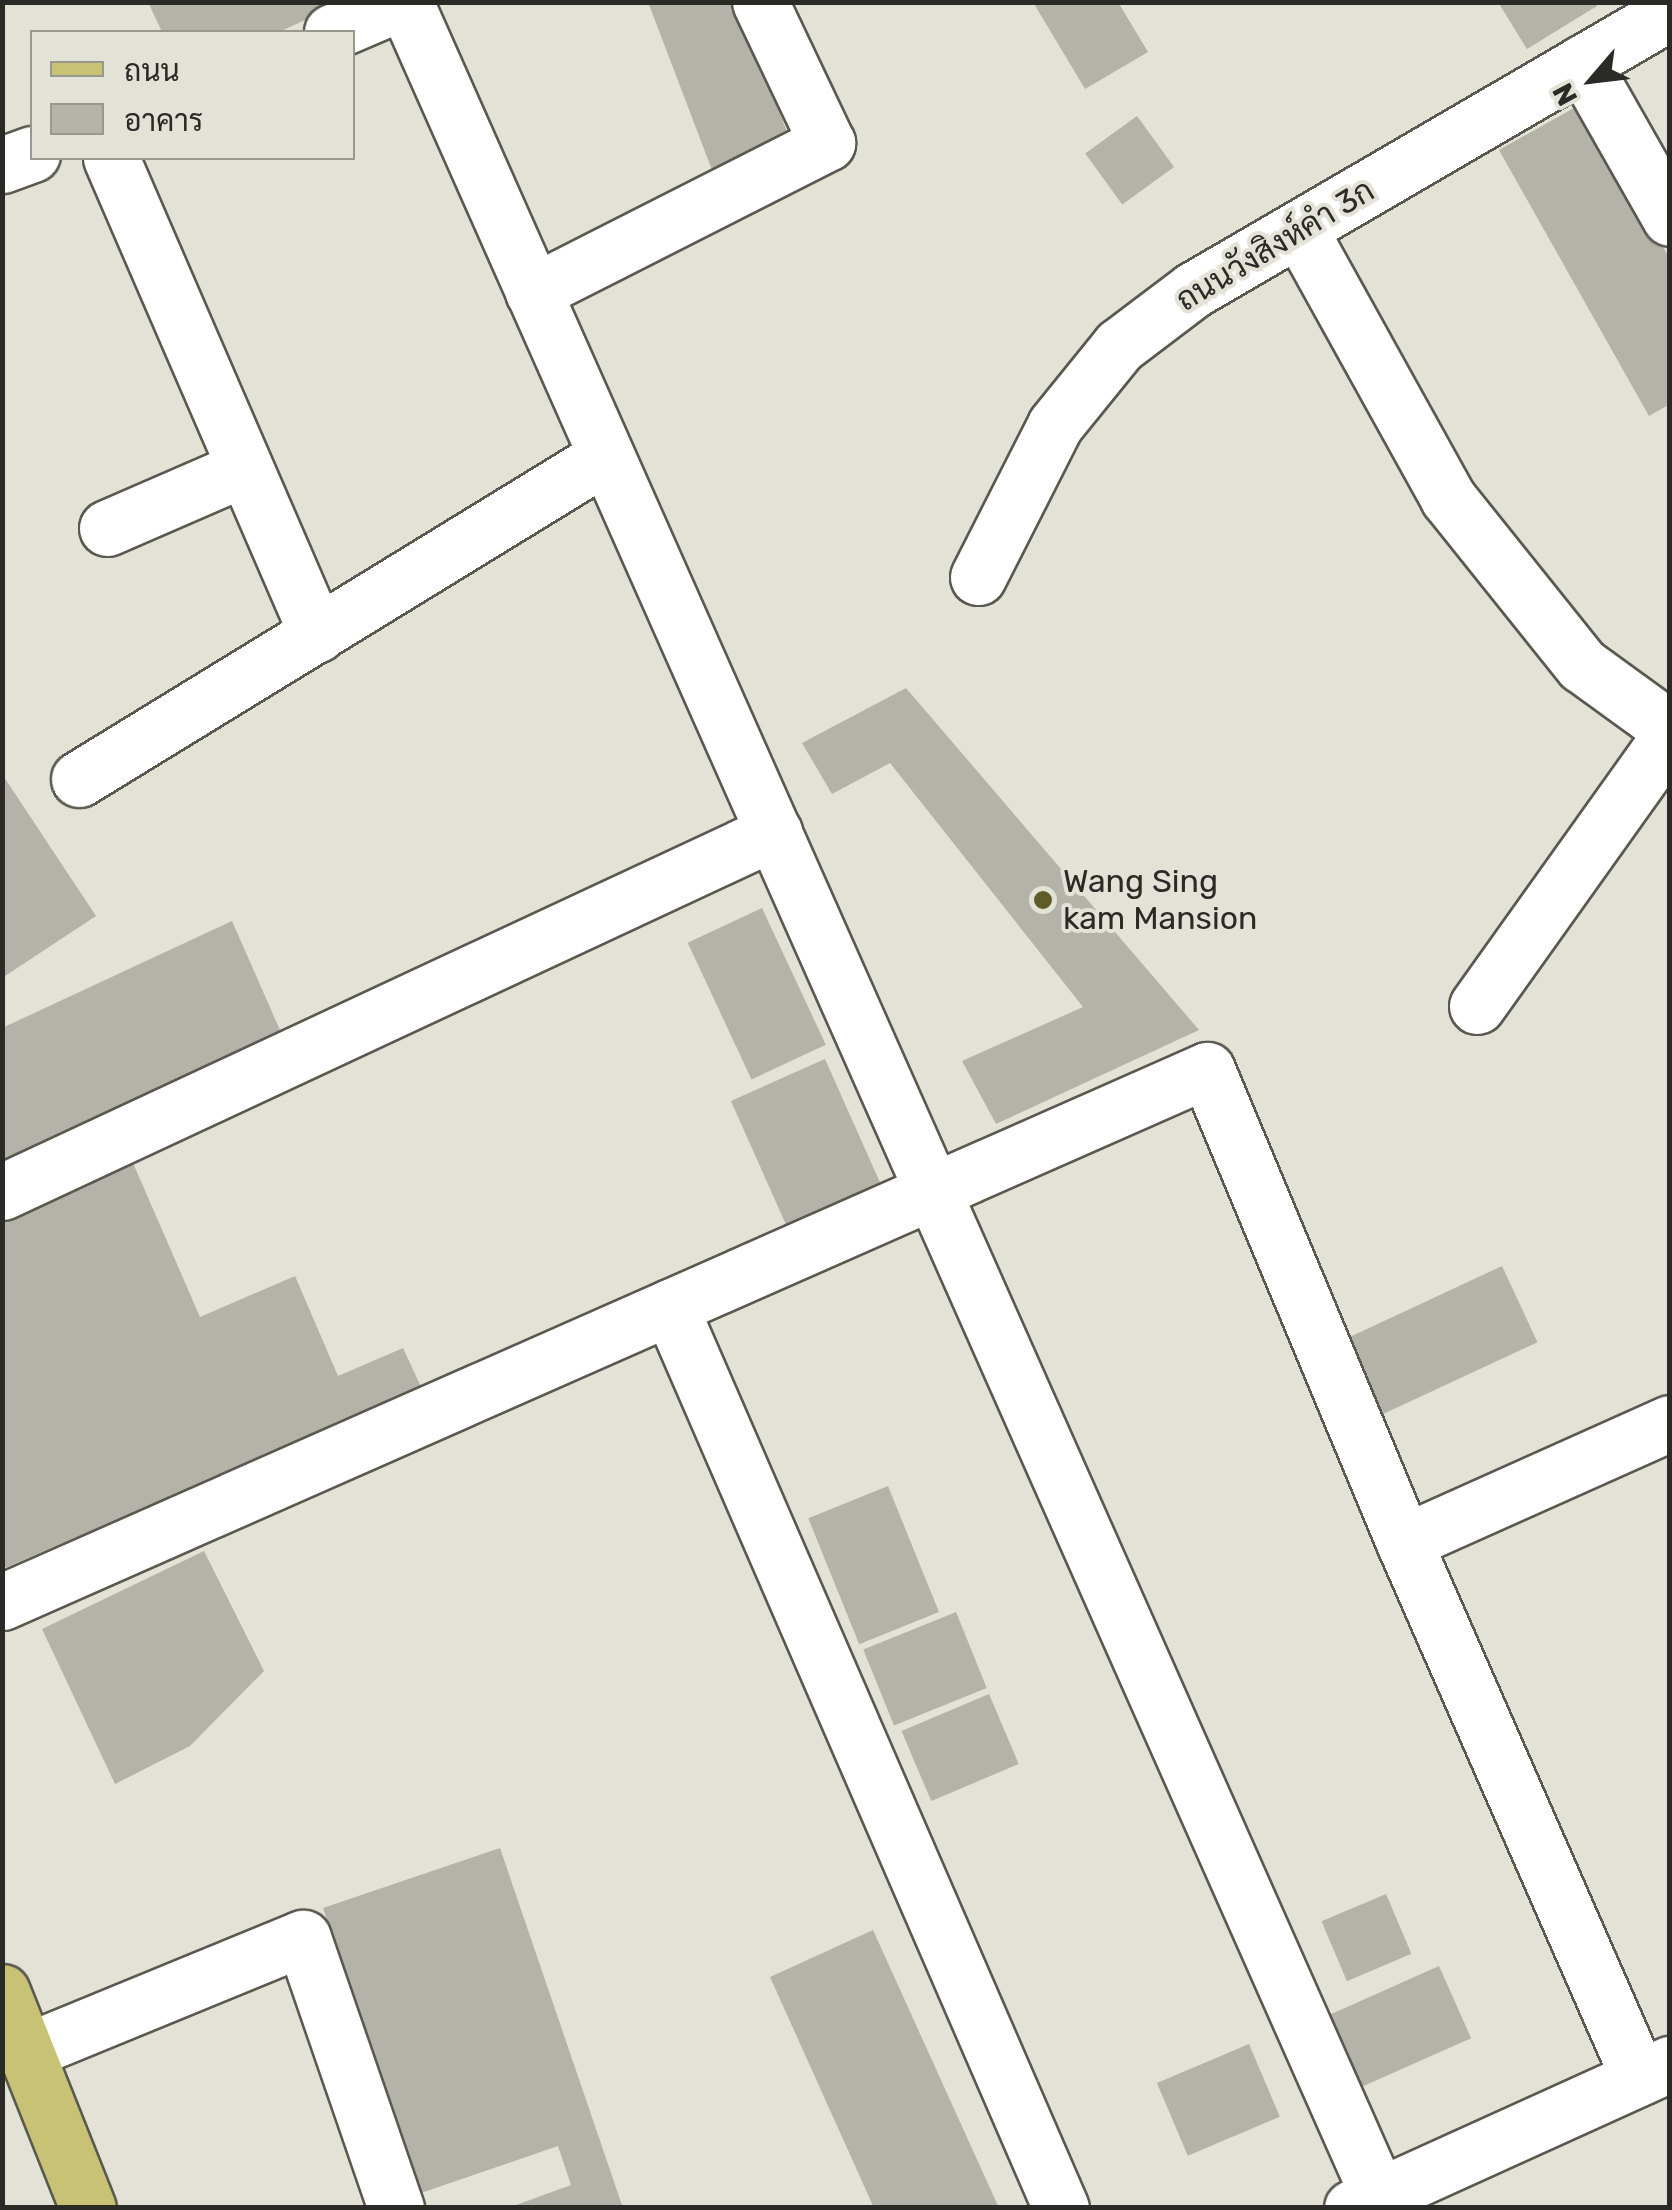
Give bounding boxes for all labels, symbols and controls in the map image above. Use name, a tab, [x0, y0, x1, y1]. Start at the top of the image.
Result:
legend	[30, 30, 355, 160]
north arrow	[1542, 30, 1642, 130]
text: ถนน	[124, 53, 180, 89]
text: N	[1546, 78, 1584, 111]
text: อาคาร	[124, 103, 203, 139]
street label: ถนนวังสิงห์คำ 3ก	[1169, 171, 1381, 319]
place label: Wang Sing kam Mansion	[1063, 863, 1257, 938]
marker: Wang Sing kam Mansion	[1032, 889, 1054, 911]

